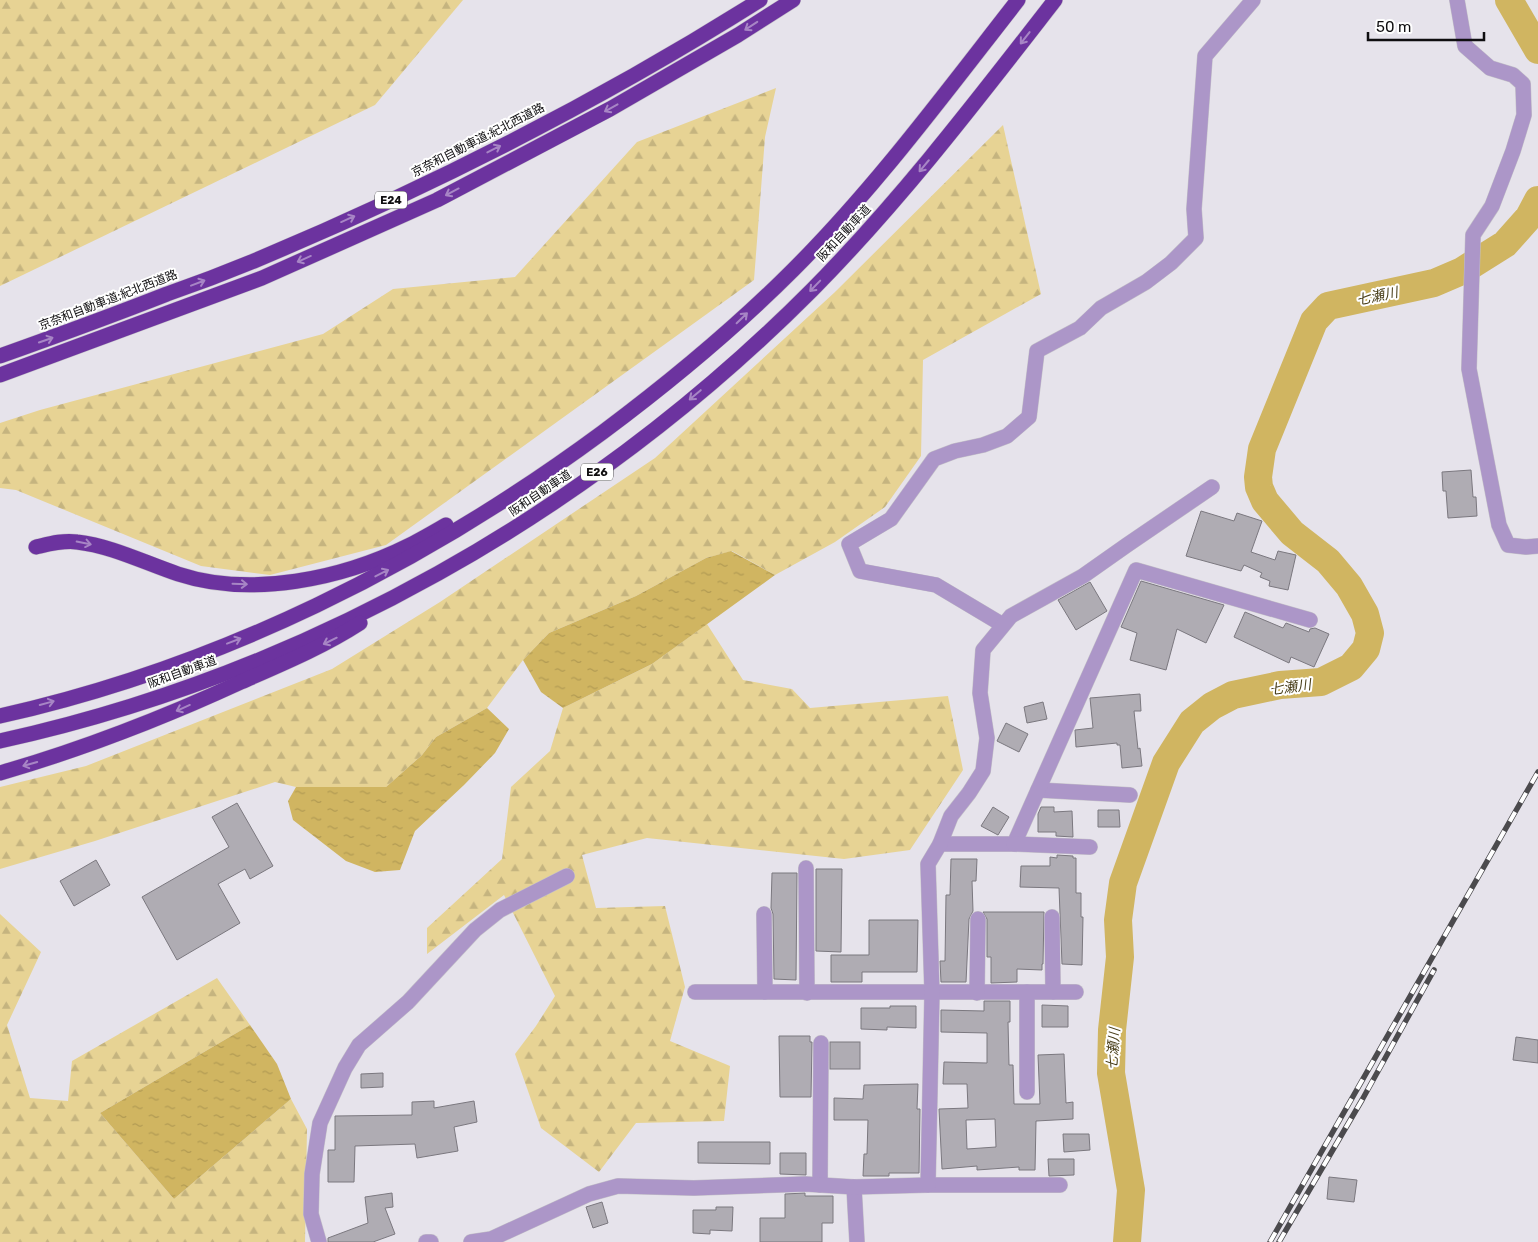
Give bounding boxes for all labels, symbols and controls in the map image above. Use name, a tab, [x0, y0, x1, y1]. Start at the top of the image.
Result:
scale bar	[1368, 10, 1484, 42]
text: 50 m	[1376, 18, 1411, 36]
one-way arrow	[745, 22, 759, 32]
one-way arrow	[1020, 32, 1031, 45]
street label: 京奈和自動車道;紀北西道路	[409, 100, 547, 180]
one-way arrow	[604, 104, 619, 113]
one-way arrow	[486, 144, 501, 153]
one-way arrow	[919, 159, 930, 172]
one-way arrow	[444, 187, 459, 197]
road number: E24	[375, 192, 407, 208]
street label: 阪和自動車道	[814, 202, 874, 264]
one-way arrow	[340, 214, 355, 224]
one-way arrow	[297, 254, 312, 264]
street label: 京奈和自動車道;紀北西道路	[37, 267, 179, 333]
one-way arrow	[190, 277, 205, 287]
one-way arrow	[809, 280, 821, 293]
water label: 七瀬川	[1355, 283, 1401, 309]
one-way arrow	[736, 312, 748, 324]
one-way arrow	[38, 335, 53, 344]
one-way arrow	[689, 390, 702, 401]
road number: E26	[581, 464, 613, 481]
street label: 阪和自動車道	[506, 467, 574, 519]
one-way arrow	[75, 539, 91, 548]
one-way arrow	[374, 568, 389, 577]
one-way arrow	[232, 580, 248, 589]
one-way arrow	[227, 636, 242, 645]
one-way arrow	[323, 636, 338, 646]
street label: 阪和自動車道	[146, 653, 218, 691]
water label: 七瀬川	[1268, 676, 1314, 699]
one-way arrow	[39, 698, 55, 708]
one-way arrow	[176, 704, 191, 714]
one-way arrow	[22, 760, 38, 770]
water label: 七瀬川	[1104, 1025, 1124, 1071]

